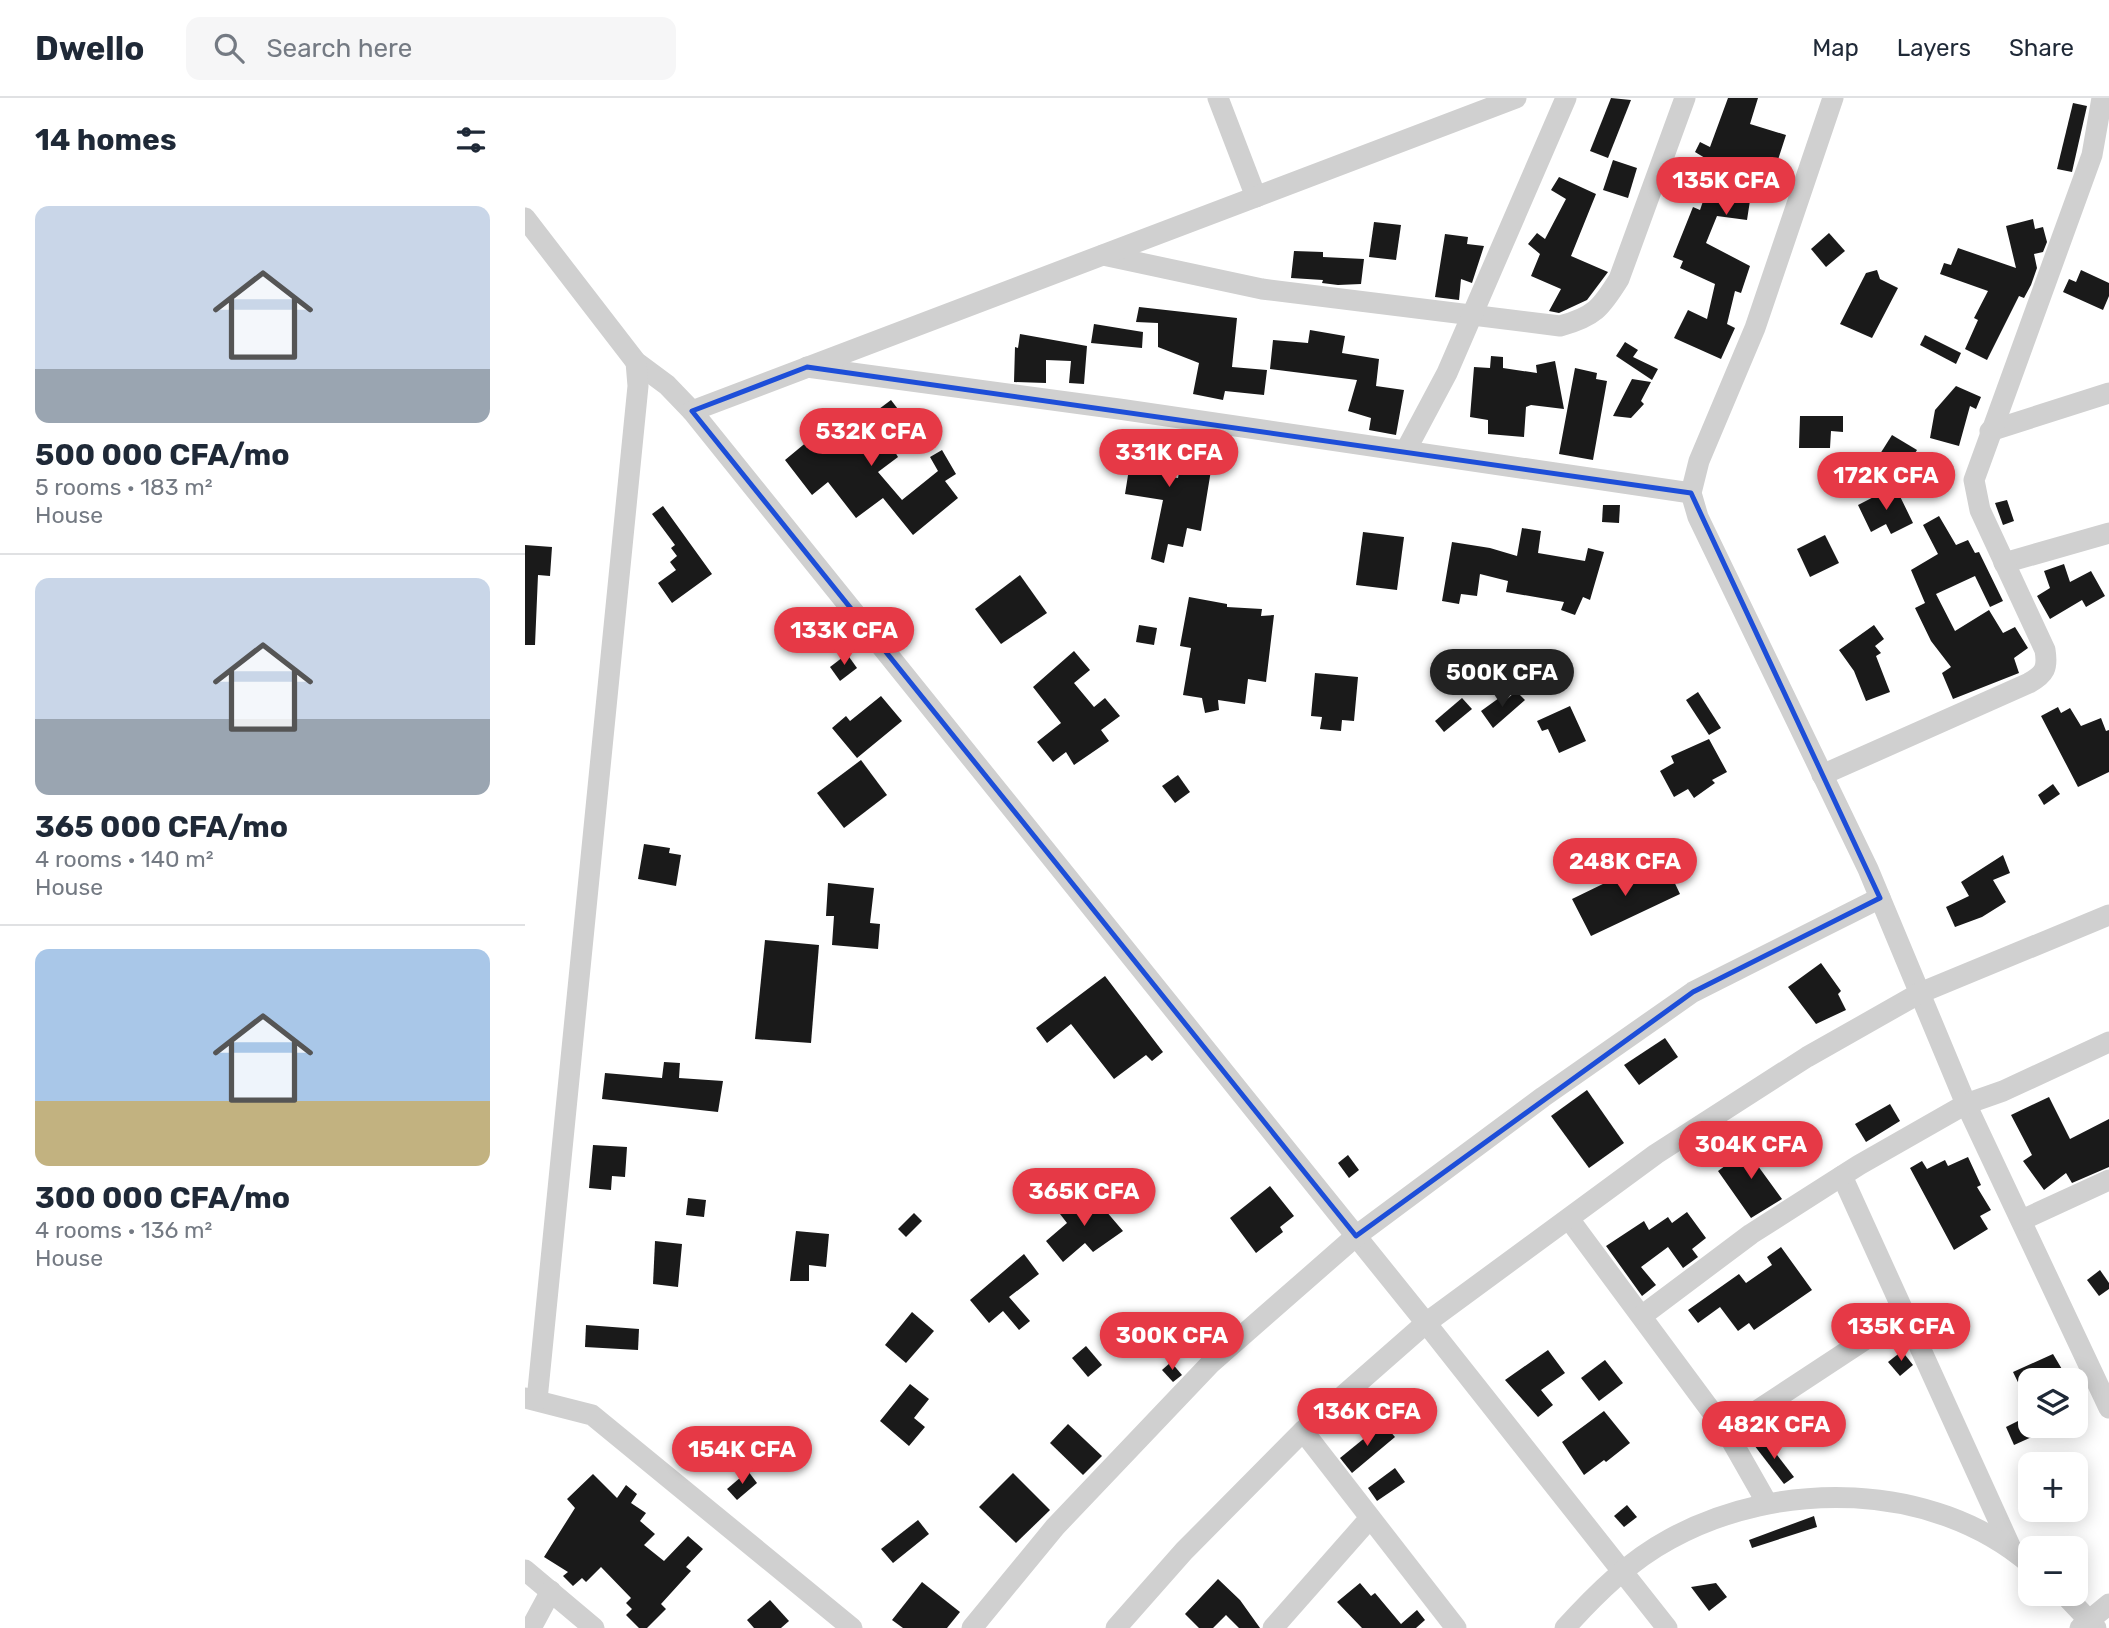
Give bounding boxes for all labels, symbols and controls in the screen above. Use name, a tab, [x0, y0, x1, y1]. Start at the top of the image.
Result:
search box	[186, 17, 676, 80]
text: Dwello	[35, 29, 144, 68]
icon: search	[210, 29, 248, 67]
text: Search here	[266, 33, 412, 64]
text: Map	[1812, 34, 1859, 62]
text: Layers	[1897, 34, 1971, 62]
text: Share	[2009, 34, 2074, 62]
icon: filters	[452, 121, 490, 159]
text: 14 homes	[35, 122, 177, 158]
pin: 135K CFA	[1654, 158, 1798, 217]
text: 135K CFA	[1672, 166, 1780, 194]
icon: home	[200, 252, 326, 378]
pin: 532K CFA	[799, 408, 943, 468]
text: 532K CFA	[816, 417, 926, 445]
pin: 331K CFA	[1097, 430, 1241, 489]
text: 500 000 CFA/mo	[35, 437, 290, 473]
text: 331K CFA	[1115, 438, 1223, 466]
pin: 172K CFA	[1814, 452, 1958, 512]
text: 172K CFA	[1833, 461, 1939, 489]
text: 5 rooms · 183 m²	[35, 473, 212, 501]
text: House	[35, 501, 103, 529]
pin: 133K CFA	[772, 608, 916, 667]
text: 133K CFA	[790, 616, 898, 644]
icon: home	[200, 624, 326, 750]
pin: 500K CFA	[1430, 650, 1574, 709]
text: 500K CFA	[1446, 658, 1558, 686]
text: 365 000 CFA/mo	[35, 809, 288, 845]
pin: 248K CFA	[1553, 838, 1697, 898]
text: 4 rooms · 140 m²	[35, 845, 214, 873]
text: 248K CFA	[1569, 847, 1681, 875]
text: House	[35, 873, 103, 901]
icon: home	[200, 995, 326, 1121]
pin: 304K CFA	[1679, 1122, 1823, 1181]
text: 304K CFA	[1695, 1130, 1807, 1158]
pin: 365K CFA	[1012, 1168, 1156, 1228]
text: 365K CFA	[1029, 1177, 1139, 1205]
text: 300 000 CFA/mo	[35, 1180, 290, 1216]
text: 4 rooms · 136 m²	[35, 1216, 212, 1244]
text: House	[35, 1244, 103, 1272]
pin: 135K CFA	[1829, 1304, 1973, 1363]
pin: 300K CFA	[1100, 1312, 1244, 1372]
text: 135K CFA	[1847, 1312, 1955, 1340]
text: 300K CFA	[1116, 1321, 1228, 1349]
map controls	[2018, 1368, 2088, 1606]
button: layers	[2018, 1368, 2088, 1438]
pin: 136K CFA	[1295, 1388, 1439, 1448]
text: 136K CFA	[1313, 1397, 1421, 1425]
pin: 482K CFA	[1702, 1402, 1846, 1461]
text: 482K CFA	[1718, 1410, 1830, 1438]
pin: 154K CFA	[670, 1426, 814, 1486]
text: 154K CFA	[688, 1435, 796, 1463]
button: +	[2018, 1452, 2088, 1522]
button: −	[2018, 1536, 2088, 1606]

